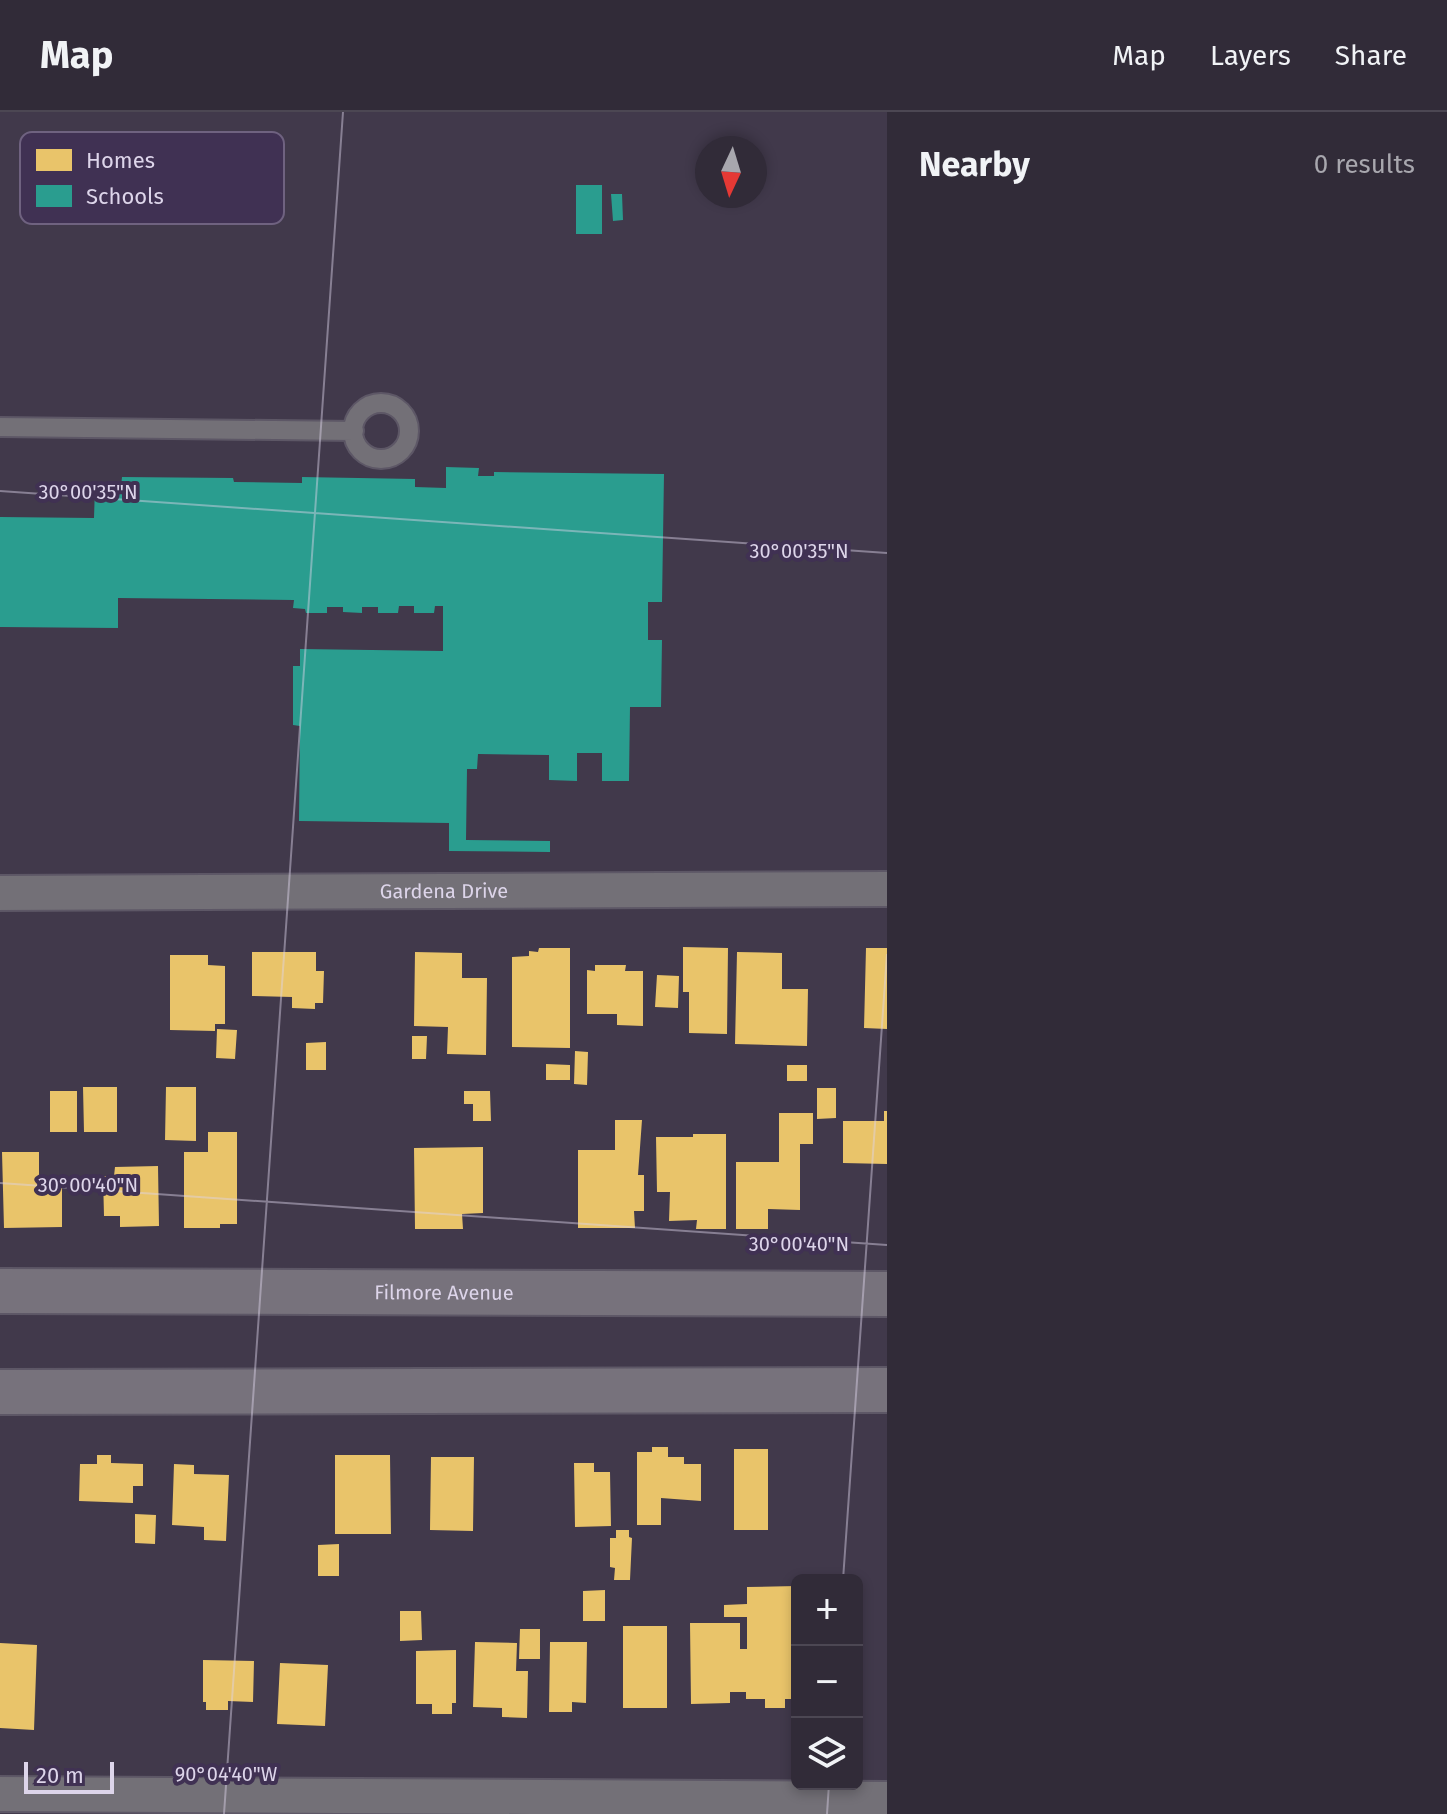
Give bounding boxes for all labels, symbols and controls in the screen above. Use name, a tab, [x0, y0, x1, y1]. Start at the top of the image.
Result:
text: Map	[40, 32, 113, 78]
text: Map	[1112, 39, 1166, 72]
text: Layers	[1210, 39, 1291, 72]
text: Share	[1335, 39, 1407, 72]
legend	[20, 132, 284, 224]
north arrow	[695, 136, 767, 208]
text: Nearby	[919, 144, 1030, 185]
text: Homes	[86, 147, 155, 174]
text: 0 results	[1314, 149, 1415, 180]
text: Schools	[86, 183, 164, 210]
text: 30°00'35"N	[38, 480, 138, 504]
text: 30°00'35"N	[749, 539, 849, 563]
street label: Gardena Drive	[380, 879, 508, 903]
text: 30°00'40"N	[38, 1173, 138, 1197]
text: 30°00'40"N	[749, 1232, 849, 1256]
street label: Filmore Avenue	[374, 1280, 514, 1305]
map controls	[791, 1574, 863, 1790]
button: +	[791, 1574, 863, 1646]
button: −	[791, 1646, 863, 1718]
button: layers	[791, 1718, 863, 1790]
scale bar	[24, 1758, 114, 1794]
text: 20 m	[36, 1762, 84, 1789]
text: 90°04'40"W	[175, 1762, 278, 1786]

